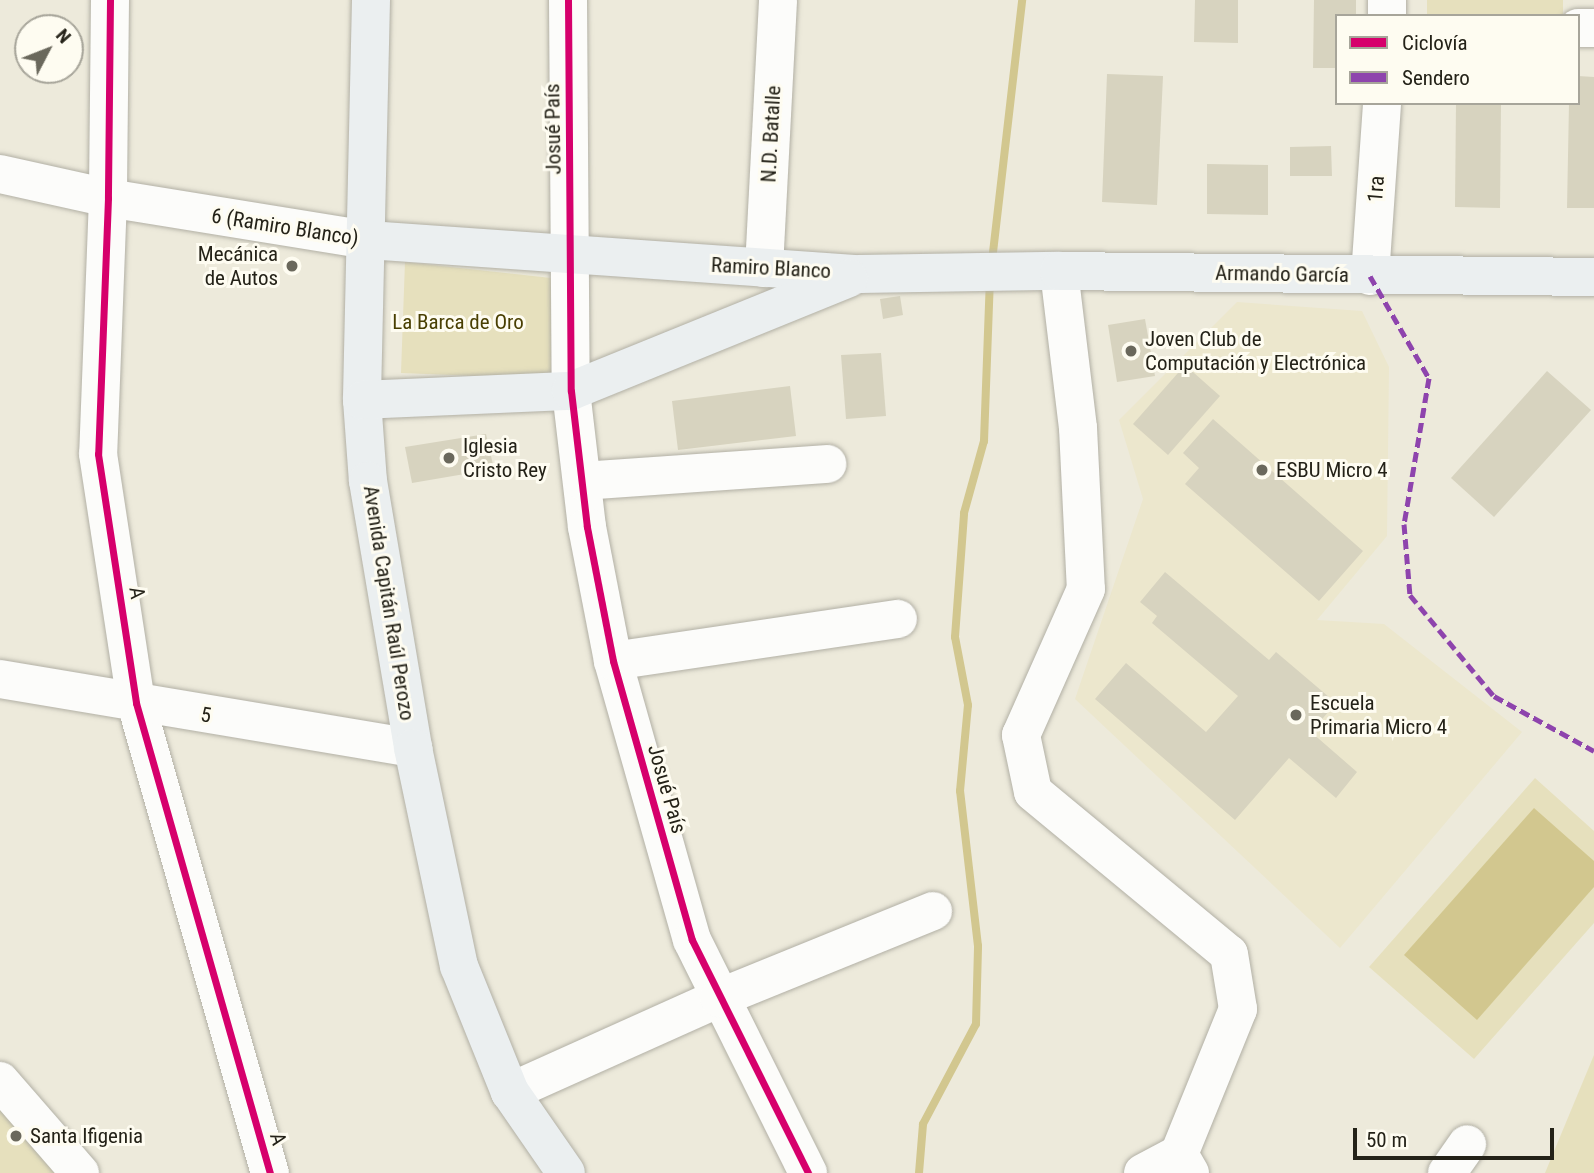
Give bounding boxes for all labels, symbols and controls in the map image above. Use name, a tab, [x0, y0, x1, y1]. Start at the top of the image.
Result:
north arrow	[14, 14, 84, 84]
legend	[1335, 14, 1580, 105]
text: N	[51, 24, 76, 48]
text: Ciclovía	[1402, 31, 1468, 55]
text: Sendero	[1402, 66, 1470, 90]
street label: Josué País	[540, 83, 566, 175]
street label: N.D. Batalle	[756, 85, 786, 183]
street label: 1ra	[1363, 175, 1389, 203]
street label: 6 (Ramiro Blanco)	[210, 203, 360, 251]
place label: Mecánica de Autos	[198, 241, 278, 291]
street label: Ramiro Blanco	[710, 252, 832, 284]
marker: Mecánica de Autos	[284, 258, 300, 274]
street label: Armando García	[1215, 260, 1349, 288]
park label: La Barca de Oro	[392, 309, 524, 335]
place label: Joven Club de Computación y Electrónica	[1145, 326, 1366, 376]
marker: Joven Club de Computación y Electrónica	[1123, 343, 1139, 359]
place label: Iglesia Cristo Rey	[463, 433, 547, 483]
marker: Iglesia Cristo Rey	[441, 450, 457, 466]
place label: ESBU Micro 4	[1276, 457, 1388, 483]
marker: ESBU Micro 4	[1254, 462, 1270, 478]
street label: Avenida Capitán Raúl Perozo	[358, 484, 420, 722]
street label: A	[124, 585, 150, 601]
place label: Escuela Primaria Micro 4	[1310, 690, 1447, 740]
street label: 5	[199, 702, 213, 728]
marker: Escuela Primaria Micro 4	[1288, 707, 1304, 723]
street label: Josué País	[642, 742, 692, 836]
scale bar	[1356, 1114, 1557, 1158]
place label: Santa Ifigenia	[30, 1123, 143, 1149]
marker: Santa Ifigenia	[8, 1128, 24, 1144]
text: 50 m	[1366, 1128, 1407, 1152]
street label: A	[264, 1130, 292, 1148]

